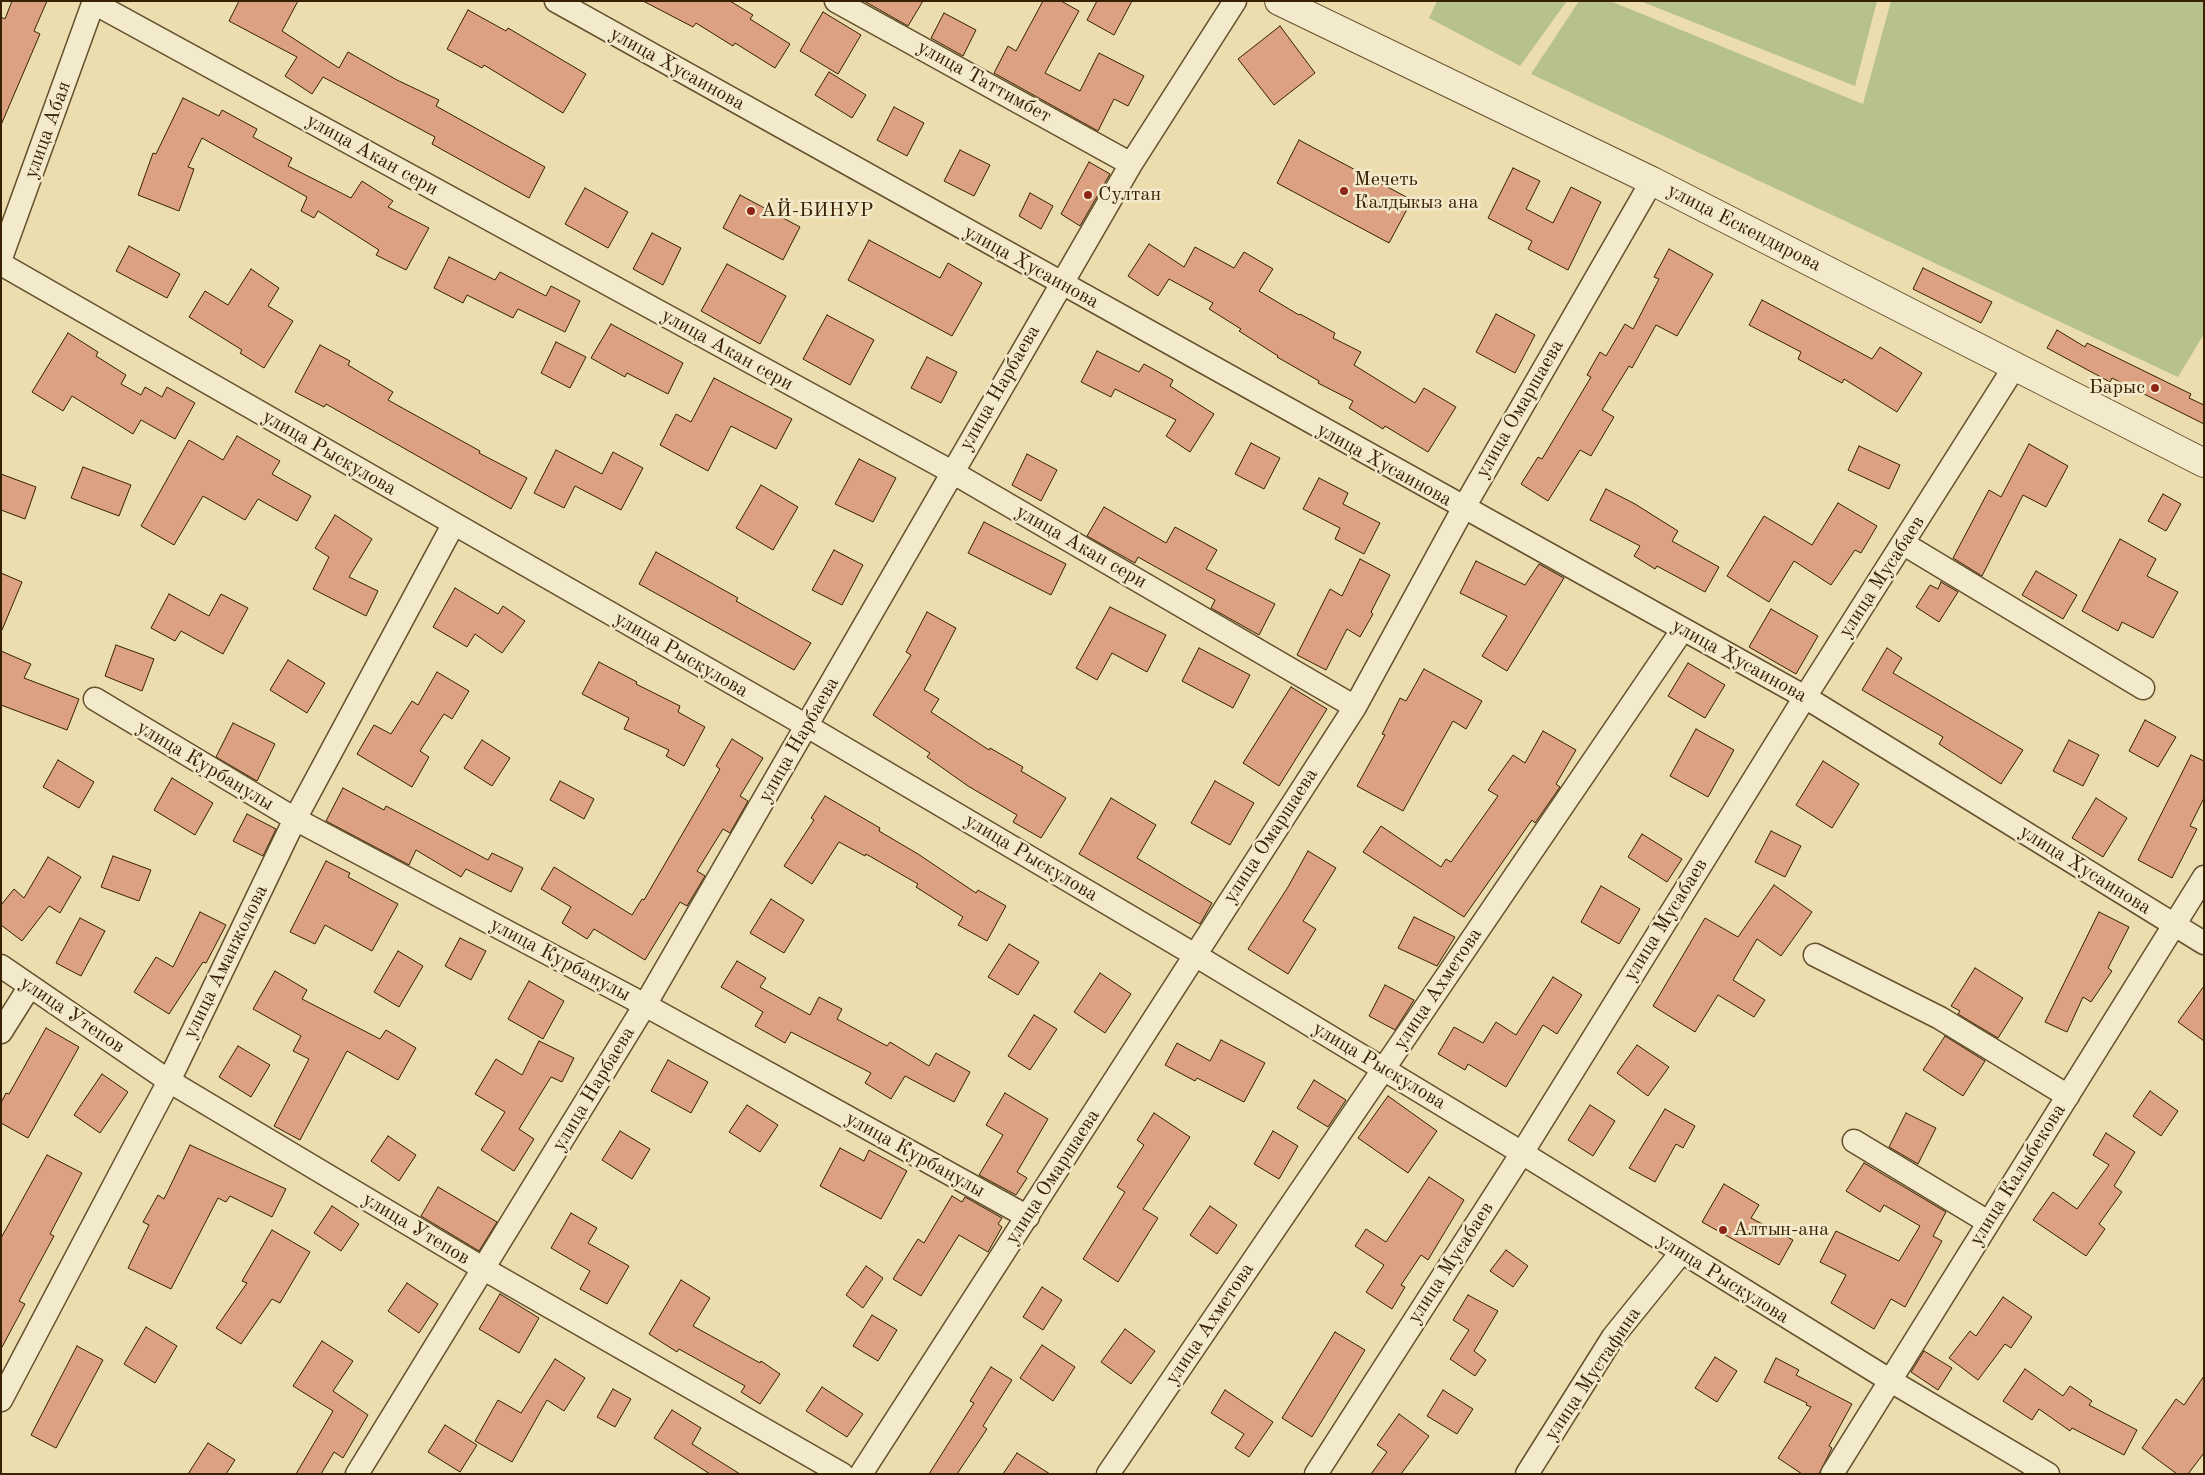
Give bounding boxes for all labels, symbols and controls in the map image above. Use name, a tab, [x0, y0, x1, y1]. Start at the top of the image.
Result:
street label: улица Хусаинова	[605, 22, 749, 116]
street label: улица Таттимбет	[913, 35, 1055, 129]
street label: улица Абая	[19, 78, 77, 182]
street label: улица Акан сери	[302, 109, 442, 201]
place label: Мечеть Калдыкыз ана	[1354, 168, 1479, 215]
street label: улица Ескендирова	[1663, 179, 1825, 277]
place label: Султан	[1098, 183, 1161, 207]
marker: Мечеть Калдыкыз ана	[1338, 185, 1350, 197]
marker: Султан	[1082, 189, 1094, 201]
place label: АЙ-БИНУР	[761, 199, 873, 223]
marker: АЙ-БИНУР	[745, 205, 757, 217]
street label: улица Хусаинова	[959, 220, 1103, 314]
street label: улица Акан сери	[657, 304, 797, 396]
street label: улица Нарбаева	[954, 321, 1046, 455]
street label: улица Омаршаева	[1471, 335, 1569, 483]
place label: Барыс	[2089, 376, 2145, 400]
marker: Барыс	[2149, 382, 2161, 394]
street label: улица Рыскулова	[257, 405, 401, 501]
street label: улица Хусаинова	[1312, 418, 1456, 512]
street label: улица Акан сери	[1011, 500, 1151, 594]
street label: улица Мусабаев	[1834, 512, 1930, 642]
street label: улица Рыскулова	[609, 607, 753, 703]
street label: улица Хусаинова	[1667, 614, 1811, 708]
street label: улица Нарбаева	[753, 673, 845, 807]
street label: улица Курбанулы	[132, 716, 278, 816]
street label: улица Омаршаева	[1218, 764, 1324, 908]
street label: улица Рыскулова	[960, 809, 1102, 907]
street label: улица Хусаинова	[2015, 820, 2155, 920]
street label: улица Мусабаев	[1619, 854, 1713, 986]
street label: улица Аманжолова	[178, 881, 274, 1043]
street label: улица Курбанулы	[486, 913, 634, 1007]
street label: улица Ахметова	[1388, 923, 1488, 1055]
street label: улица Утепов	[15, 971, 129, 1059]
street label: улица Рыскулова	[1308, 1017, 1450, 1115]
street label: улица Нарбаева	[547, 1022, 641, 1156]
street label: улица Калыбекова	[1965, 1100, 2071, 1250]
street label: улица Омаршаева	[1000, 1105, 1106, 1249]
street label: улица Курбанулы	[841, 1107, 989, 1203]
street label: улица Утепов	[358, 1187, 474, 1271]
street label: улица Мусабаев	[1403, 1198, 1499, 1328]
place label: Алтын-ана	[1733, 1218, 1829, 1242]
marker: Алтын-ана	[1717, 1224, 1729, 1236]
street label: улица Рыскулова	[1652, 1229, 1794, 1329]
street label: улица Ахметова	[1160, 1258, 1260, 1390]
street label: улица Мустафина	[1539, 1303, 1647, 1445]

